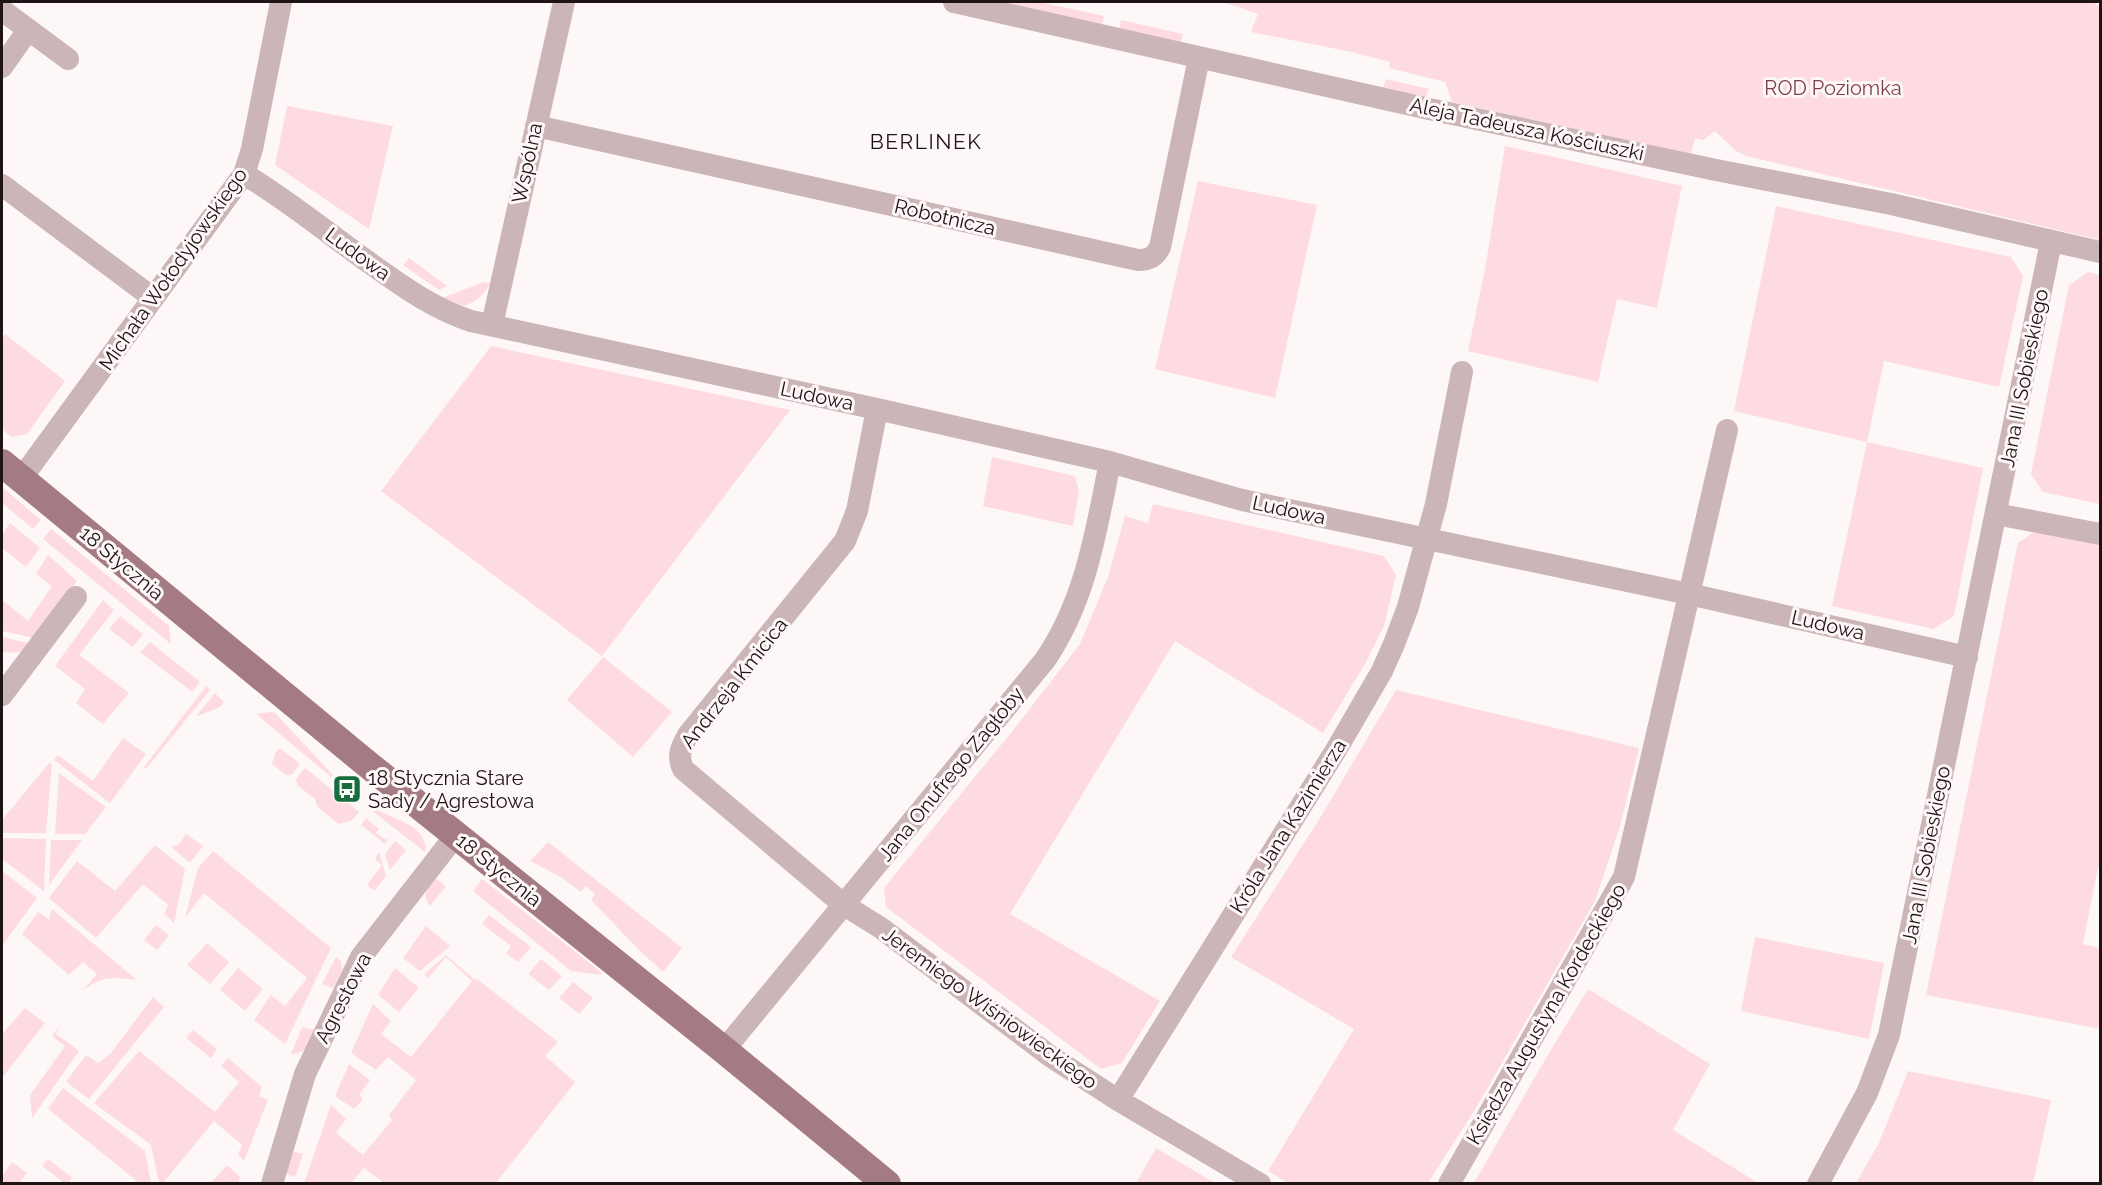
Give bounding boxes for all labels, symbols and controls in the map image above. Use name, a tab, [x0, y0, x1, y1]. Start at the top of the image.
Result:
park label: ROD Poziomka	[1764, 76, 1902, 100]
street label: Aleja Tadeusza Kościuszki	[1408, 92, 1646, 166]
street label: Wspólna	[507, 121, 547, 205]
district label: BERLINEK	[870, 129, 982, 154]
street label: Michała Wołodyjowskiego	[94, 163, 252, 375]
street label: Robotnicza	[892, 194, 998, 240]
street label: Ludowa	[321, 222, 395, 286]
street label: Jana III Sobieskiego	[1995, 287, 2053, 469]
street label: Ludowa	[778, 377, 856, 415]
street label: Ludowa	[1250, 491, 1328, 529]
street label: 18 Stycznia	[75, 521, 169, 605]
street label: Ludowa	[1789, 605, 1867, 645]
street label: Andrzeja Kmicica	[675, 613, 793, 753]
street label: Jana Onufrego Zagłoby	[873, 682, 1029, 866]
street label: Króla Jana Kazimierza	[1225, 735, 1351, 917]
street label: Jana III Sobieskiego	[1897, 764, 1955, 946]
place label: 18 Stycznia Stare Sady / Agrestowa	[368, 766, 534, 813]
bus stop icon: 18 Stycznia Stare Sady / Agrestowa	[331, 773, 363, 805]
street label: 18 Stycznia	[452, 828, 546, 912]
street label: Księdza Augustyna Kordeckiego	[1461, 879, 1631, 1149]
street label: Jeremiego Wiśniowieckiego	[878, 922, 1102, 1094]
street label: Agrestowa	[310, 949, 376, 1047]

